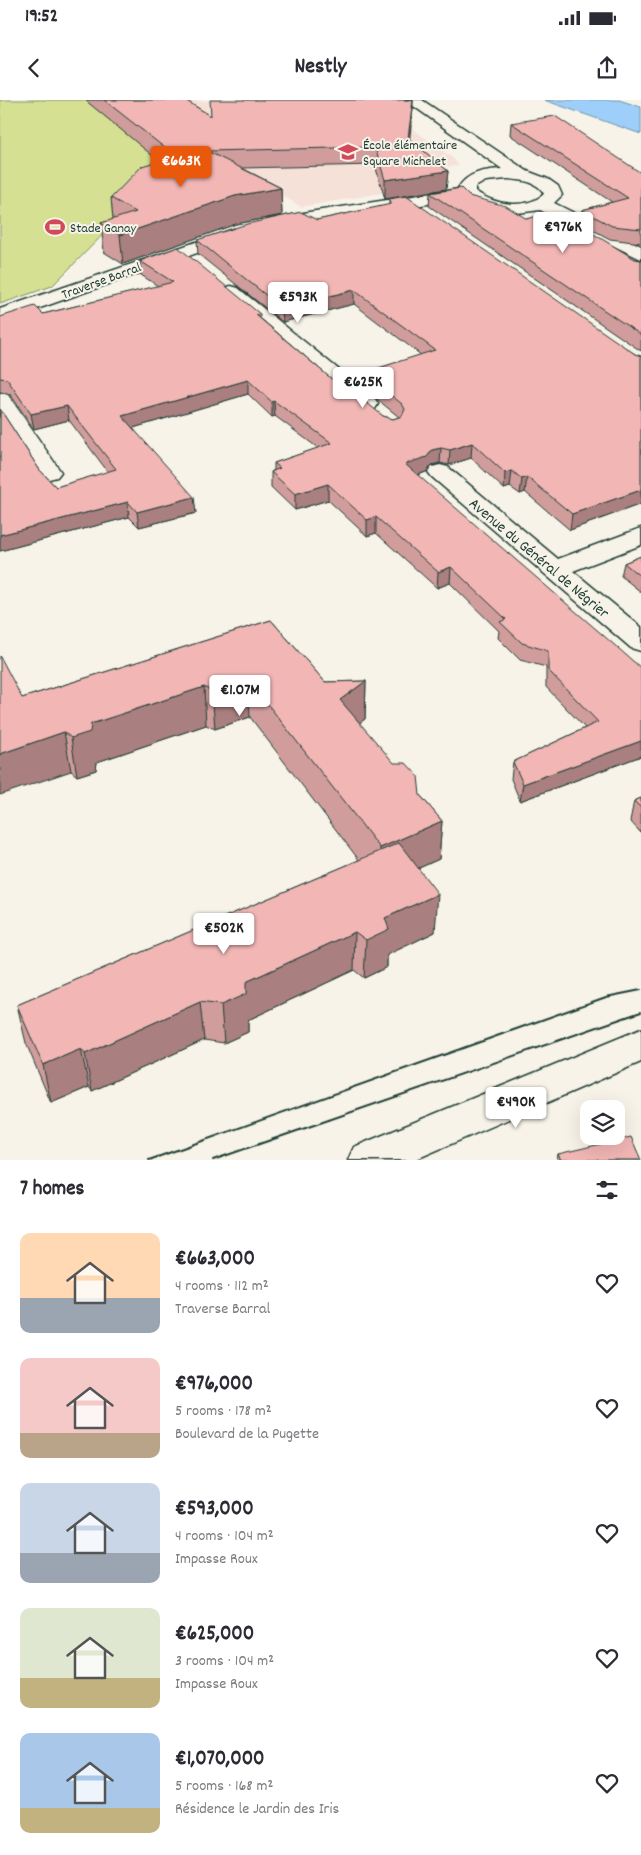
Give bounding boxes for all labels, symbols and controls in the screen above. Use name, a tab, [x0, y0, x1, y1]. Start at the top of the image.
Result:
text: 19:52	[25, 4, 58, 31]
text: Nestly	[294, 52, 347, 83]
icon: back	[20, 54, 48, 82]
icon: share	[593, 54, 621, 82]
place label: École élémentaire Square Michelet	[363, 136, 457, 172]
school or university icon: École élémentaire Square Michelet	[337, 141, 359, 163]
pin: €663K	[146, 146, 216, 188]
text: €663K	[161, 150, 201, 173]
pin: €976K	[528, 212, 598, 254]
sports icon: Stade Ganay	[44, 216, 66, 238]
text: €976K	[544, 216, 582, 239]
place label: Stade Ganay	[70, 219, 137, 239]
street label: Traverse Barral	[59, 258, 145, 306]
pin: €593K	[263, 282, 333, 324]
text: €593K	[279, 286, 317, 309]
pin: €625K	[328, 366, 398, 409]
text: €625K	[344, 371, 382, 394]
street label: Avenue du Général de Négrier	[463, 493, 614, 625]
pin: €1.07M	[199, 674, 281, 717]
text: €1.07M	[220, 679, 260, 702]
pin: €502K	[189, 912, 259, 955]
text: €502K	[204, 917, 244, 940]
pin: €490K	[481, 1086, 551, 1129]
text: €490K	[496, 1091, 536, 1114]
map controls	[580, 1100, 625, 1145]
button: layers	[580, 1100, 625, 1145]
text: 7 homes	[20, 1175, 84, 1205]
icon: filters	[593, 1176, 621, 1204]
text: €663,000	[175, 1245, 255, 1275]
icon: home	[60, 1253, 120, 1313]
icon: heart	[593, 1269, 621, 1297]
text: 4 rooms · 112 m²	[175, 1275, 269, 1298]
text: Traverse Barral	[175, 1298, 270, 1321]
text: €976,000	[175, 1370, 253, 1400]
icon: home	[60, 1378, 120, 1438]
icon: heart	[593, 1394, 621, 1422]
text: 5 rooms · 178 m²	[175, 1400, 272, 1423]
text: Boulevard de la Pugette	[175, 1423, 319, 1446]
text: €593,000	[175, 1495, 254, 1525]
icon: home	[60, 1503, 120, 1563]
icon: heart	[593, 1519, 621, 1547]
text: 4 rooms · 104 m²	[175, 1525, 274, 1548]
text: Impasse Roux	[175, 1548, 258, 1571]
text: €625,000	[175, 1620, 254, 1650]
icon: home	[60, 1628, 120, 1688]
icon: heart	[593, 1644, 621, 1672]
text: 3 rooms · 104 m²	[175, 1650, 274, 1673]
text: Impasse Roux	[175, 1673, 258, 1696]
text: €1,070,000	[175, 1745, 265, 1775]
icon: home	[60, 1753, 120, 1813]
icon: heart	[593, 1769, 621, 1797]
text: 5 rooms · 168 m²	[175, 1775, 273, 1798]
text: Résidence le Jardin des Iris	[175, 1798, 339, 1821]

